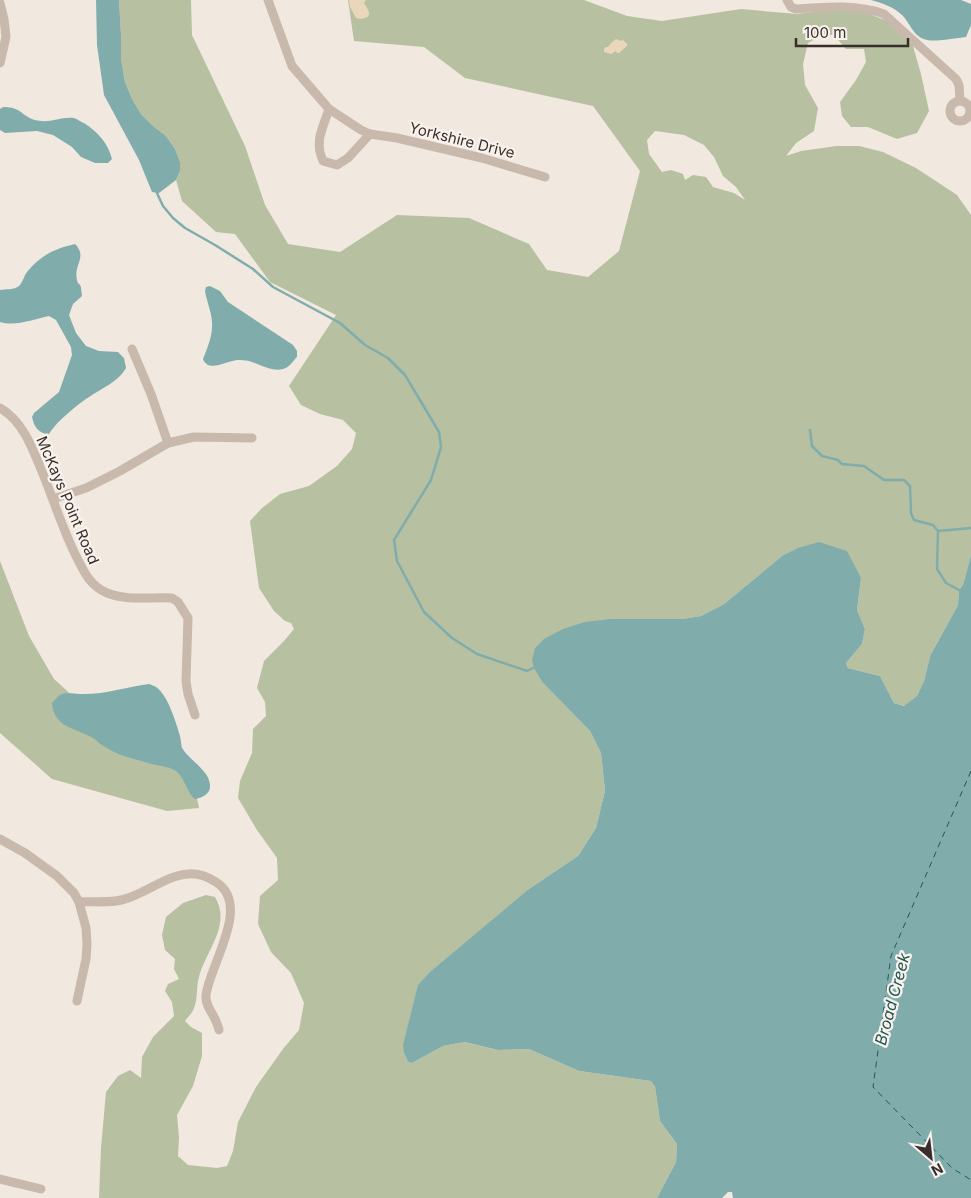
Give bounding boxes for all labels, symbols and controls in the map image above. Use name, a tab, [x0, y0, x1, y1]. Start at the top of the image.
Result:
scale bar	[796, 15, 908, 47]
text: 100 m	[804, 23, 846, 42]
street label: Yorkshire Drive	[407, 118, 517, 162]
street label: McKays Point Road	[32, 433, 104, 567]
water label: Broad Creek	[870, 951, 914, 1047]
north arrow	[906, 1133, 956, 1183]
text: N	[929, 1160, 946, 1180]

